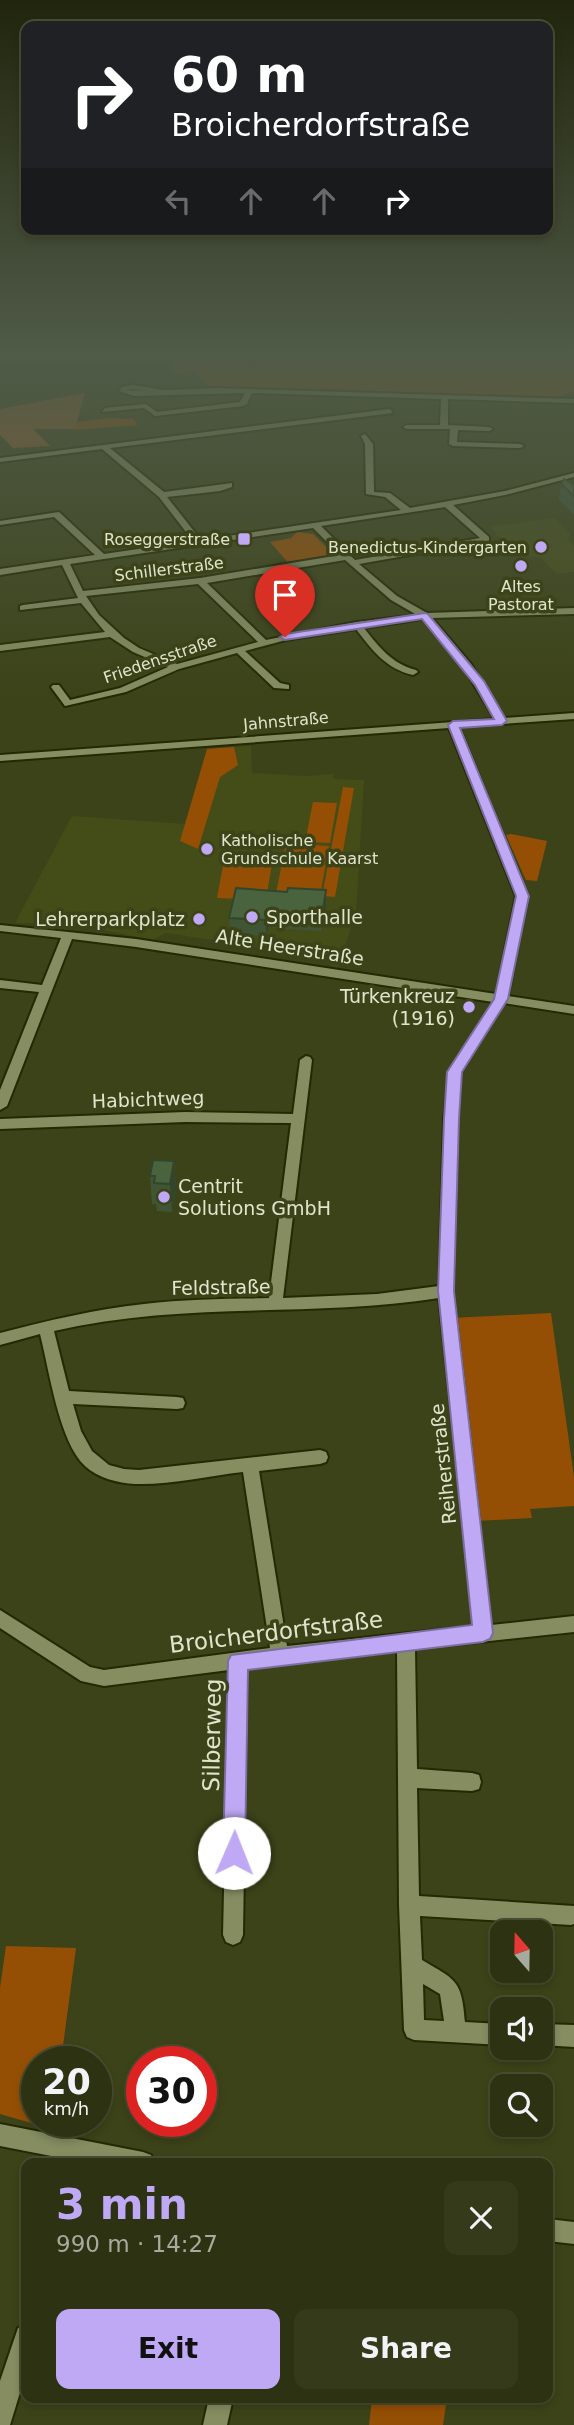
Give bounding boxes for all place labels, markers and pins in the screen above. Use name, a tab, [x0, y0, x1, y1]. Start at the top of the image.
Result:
place label: Roseggerstraße	[104, 530, 230, 549]
marker: Roseggerstraße	[236, 531, 252, 547]
place label: Benedictus-Kindergarten	[328, 538, 527, 557]
marker: Benedictus-Kindergarten	[533, 539, 549, 555]
marker: Altes Pastorat	[513, 558, 529, 574]
pin	[255, 565, 315, 637]
place label: Altes Pastorat	[488, 577, 554, 614]
place label: Katholische Grundschule Kaarst	[221, 831, 378, 868]
marker: Katholische Grundschule Kaarst	[199, 841, 215, 857]
place label: Sporthalle	[266, 906, 363, 928]
place label: Lehrerparkplatz	[35, 908, 185, 930]
marker: Sporthalle	[244, 909, 260, 925]
marker: Lehrerparkplatz	[191, 911, 207, 927]
place label: Türkenkreuz (1916)	[339, 985, 455, 1029]
marker: Türkenkreuz (1916)	[461, 999, 477, 1015]
place label: Centrit Solutions GmbH	[178, 1175, 331, 1219]
marker: Centrit Solutions GmbH	[156, 1189, 172, 1205]

